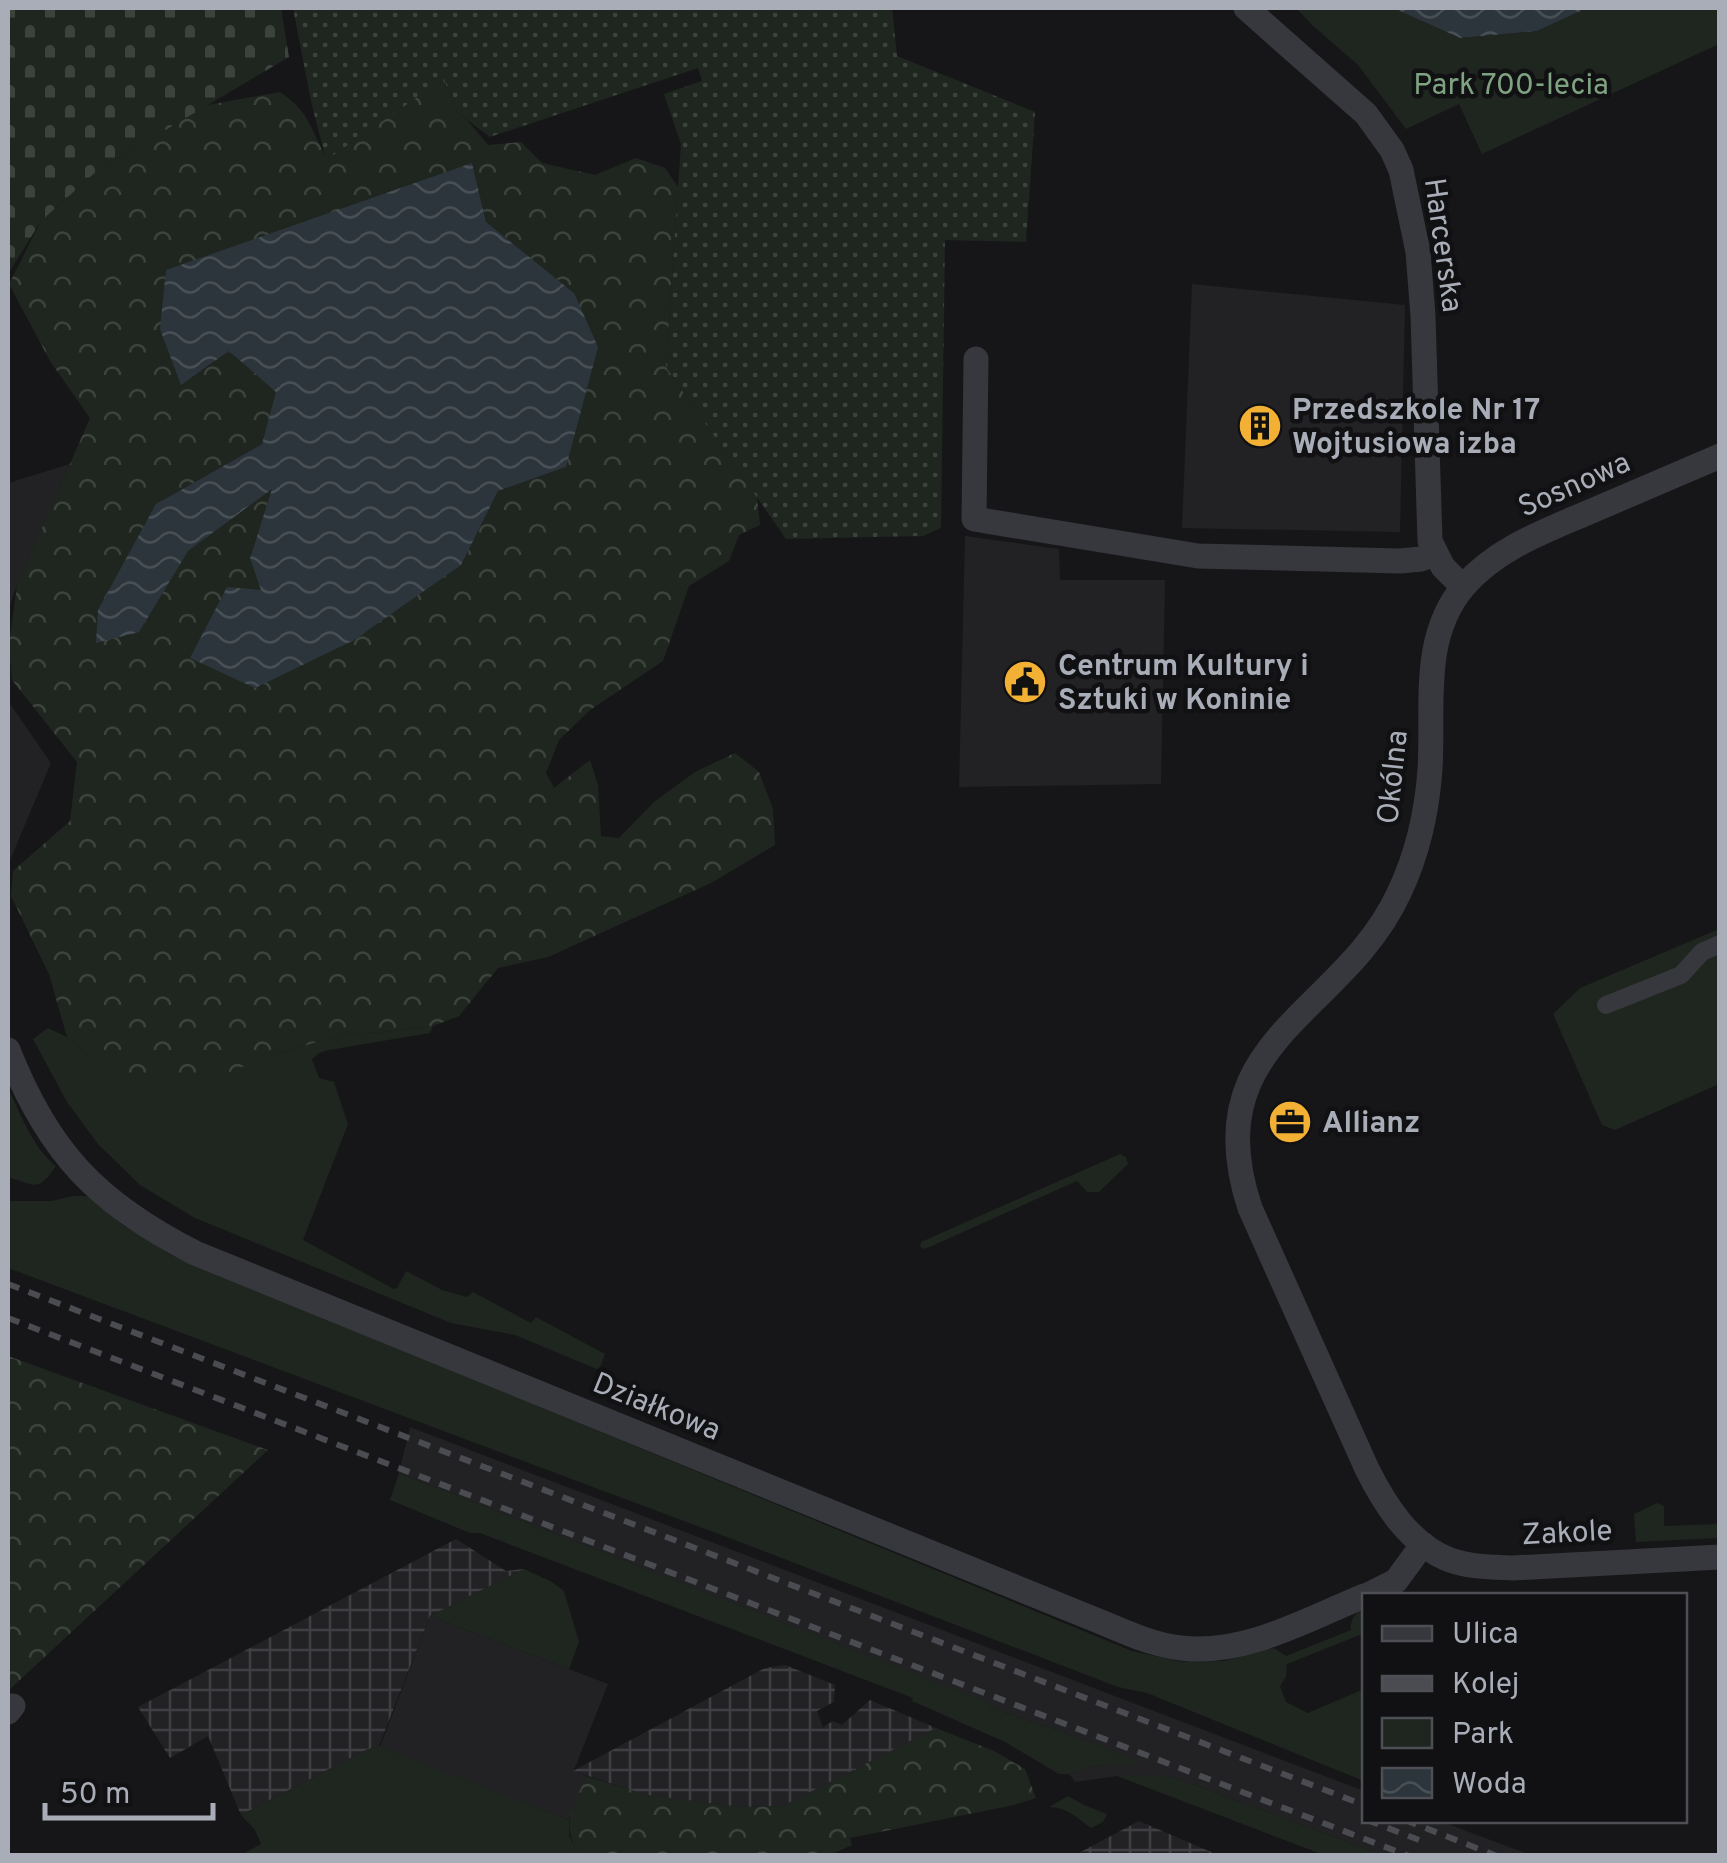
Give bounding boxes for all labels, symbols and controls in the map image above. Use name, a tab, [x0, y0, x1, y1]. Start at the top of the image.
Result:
park label: Park 700-lecia	[1413, 68, 1609, 105]
street label: Harcerska	[1414, 176, 1469, 315]
place label: Przedszkole Nr 17 Wojtusiowa izba	[1292, 393, 1540, 464]
building icon: Przedszkole Nr 17 Wojtusiowa izba	[1237, 403, 1283, 449]
street label: Sosnowa	[1513, 445, 1637, 527]
place label: Centrum Kultury i Sztuki w Koninie	[1058, 649, 1309, 720]
public building icon: Centrum Kultury i Sztuki w Koninie	[1002, 659, 1048, 705]
street label: Okólna	[1371, 728, 1418, 826]
office icon: Allianz	[1267, 1099, 1313, 1145]
place label: Allianz	[1322, 1106, 1420, 1143]
street label: Działkowa	[587, 1366, 725, 1451]
street label: Zakole	[1521, 1514, 1614, 1555]
legend	[1362, 1593, 1687, 1823]
text: Ulica	[1452, 1617, 1519, 1654]
text: Kolej	[1452, 1667, 1519, 1704]
text: Park	[1452, 1717, 1514, 1754]
scale bar	[45, 1758, 212, 1820]
text: Woda	[1452, 1767, 1526, 1804]
text: 50 m	[60, 1777, 130, 1814]

